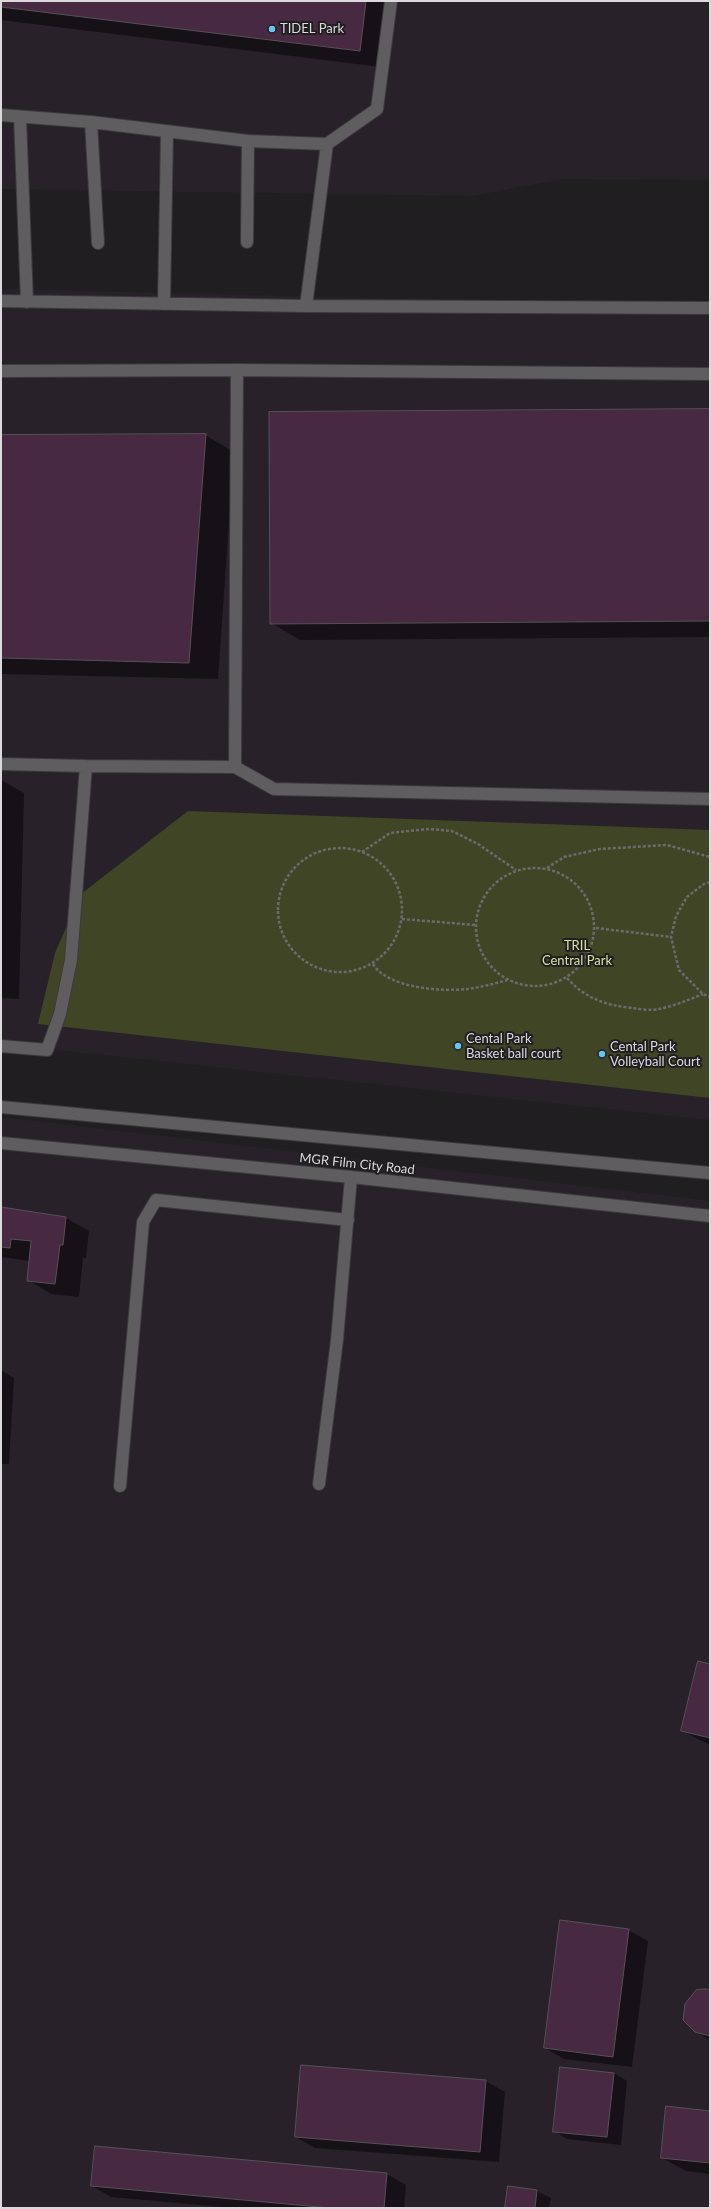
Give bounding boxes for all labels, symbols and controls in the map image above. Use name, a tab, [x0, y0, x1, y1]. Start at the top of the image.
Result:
place label: TIDEL Park	[280, 21, 344, 37]
marker: TIDEL Park	[267, 24, 277, 34]
park label: TRIL Central Park	[542, 938, 612, 969]
place label: Cental Park Basket ball court	[466, 1031, 561, 1062]
place label: Cental Park Volleyball Court	[610, 1039, 700, 1070]
marker: Cental Park Basket ball court	[453, 1041, 463, 1051]
marker: Cental Park Volleyball Court	[597, 1049, 607, 1059]
street label: MGR Film City Road	[299, 1150, 415, 1178]

